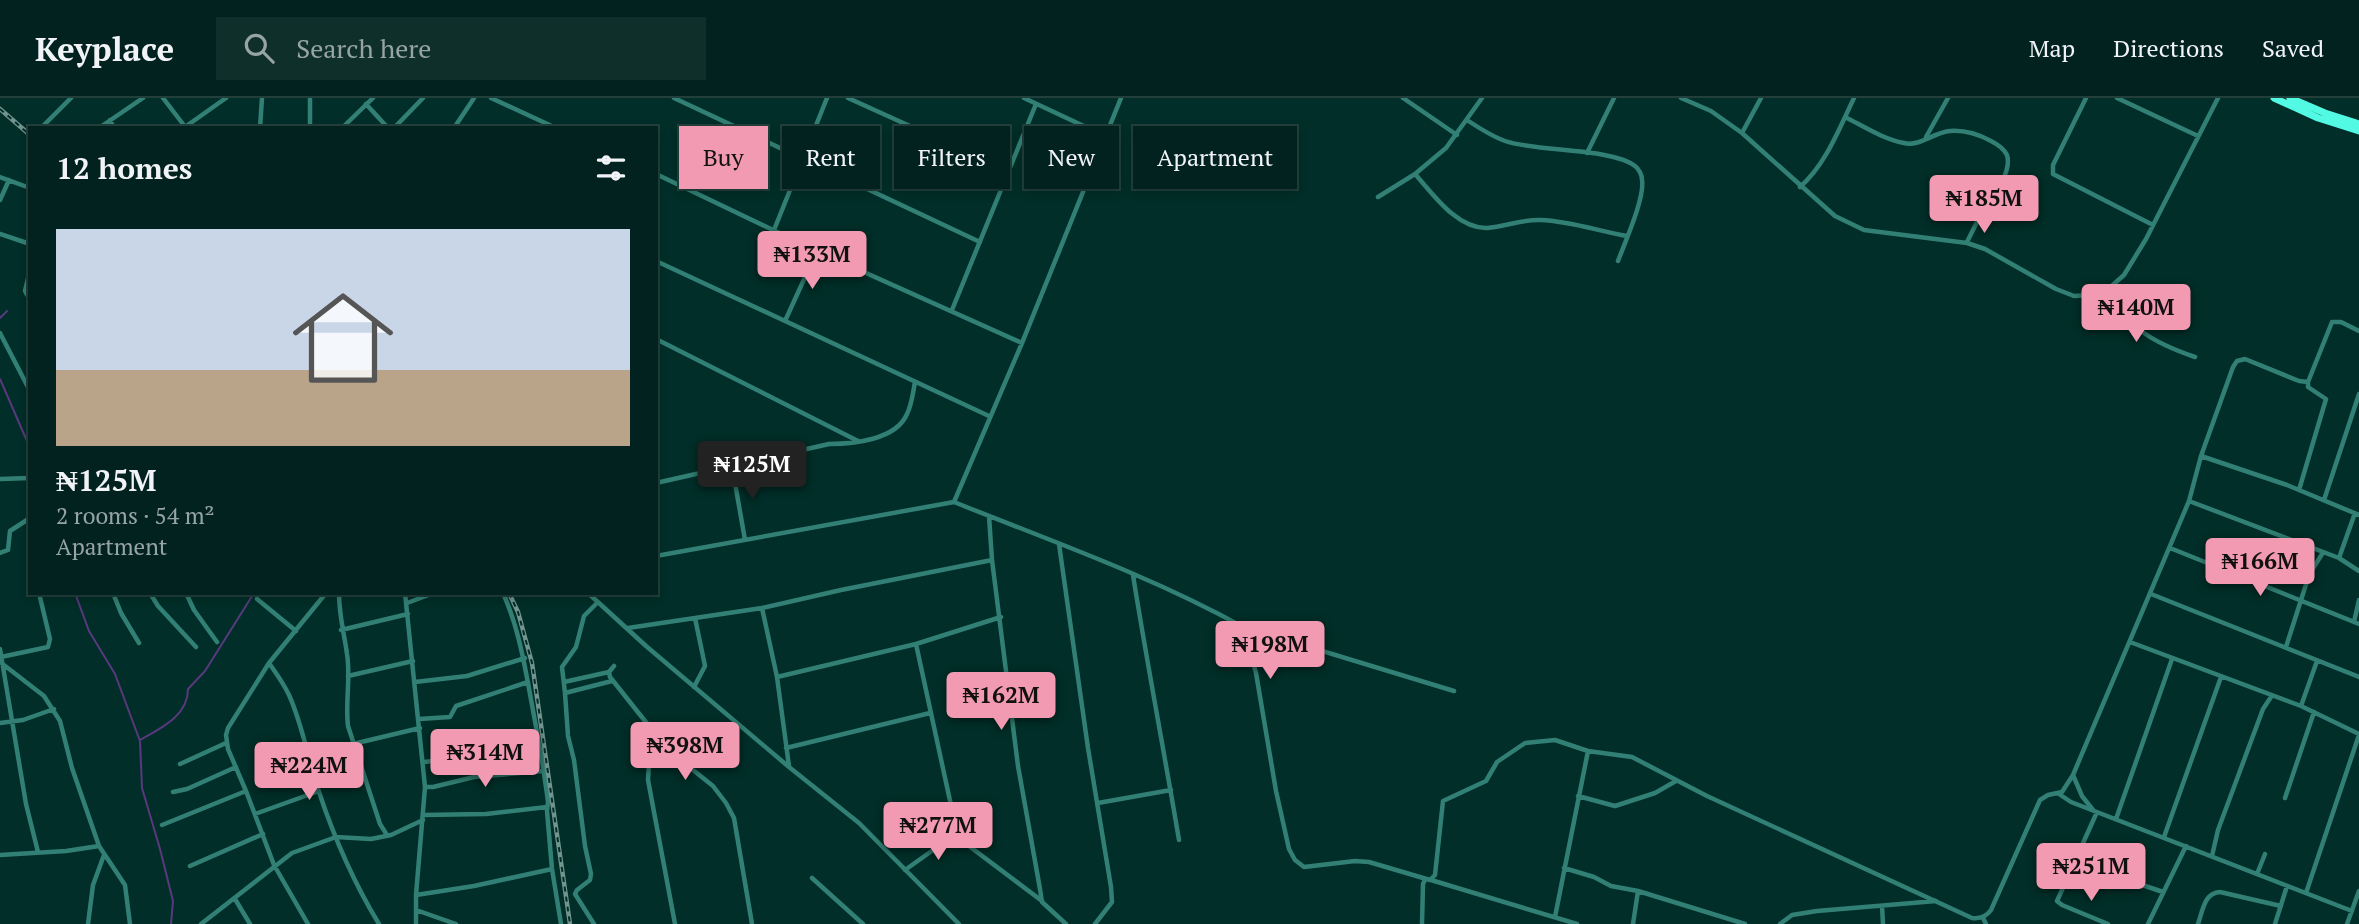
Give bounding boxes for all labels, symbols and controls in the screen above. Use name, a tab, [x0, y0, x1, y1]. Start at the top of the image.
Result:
search box	[216, 17, 706, 80]
text: Keyplace	[35, 27, 174, 70]
icon: search	[240, 29, 278, 67]
text: Search here	[296, 31, 431, 65]
text: Map	[2029, 32, 2075, 64]
text: Directions	[2113, 32, 2224, 64]
text: Saved	[2262, 32, 2324, 64]
chip: Buy	[679, 126, 768, 189]
chip: Rent	[782, 126, 880, 189]
chip: Filters	[894, 126, 1010, 189]
chip: New	[1024, 126, 1119, 189]
chip: Apartment	[1133, 126, 1297, 189]
text: 12 homes	[56, 148, 192, 188]
icon: filters	[592, 149, 630, 187]
pin: ₦185M	[1935, 176, 2033, 235]
text: ₦185M	[1946, 182, 2023, 213]
pin: ₦133M	[763, 232, 861, 291]
text: ₦133M	[774, 238, 851, 269]
icon: home	[280, 275, 406, 401]
pin: ₦140M	[2087, 285, 2185, 344]
text: ₦140M	[2098, 291, 2175, 322]
pin: ₦125M	[703, 442, 801, 501]
text: ₦125M	[714, 448, 791, 479]
text: ₦125M	[56, 460, 156, 500]
text: 2 rooms · 54 m²	[56, 500, 215, 531]
text: Apartment	[56, 531, 167, 562]
pin: ₦166M	[2211, 538, 2309, 598]
text: ₦166M	[2222, 545, 2299, 576]
pin: ₦198M	[1221, 622, 1319, 681]
text: ₦198M	[1232, 628, 1309, 659]
pin: ₦162M	[952, 672, 1050, 732]
text: ₦162M	[963, 679, 1040, 710]
pin: ₦398M	[636, 722, 734, 782]
text: ₦398M	[647, 729, 724, 760]
pin: ₦314M	[436, 730, 534, 789]
text: ₦314M	[447, 736, 524, 767]
pin: ₦224M	[260, 742, 358, 802]
text: ₦224M	[271, 749, 348, 780]
pin: ₦277M	[889, 802, 987, 862]
text: ₦277M	[900, 809, 977, 840]
pin: ₦251M	[2042, 844, 2140, 903]
text: ₦251M	[2053, 850, 2130, 881]

